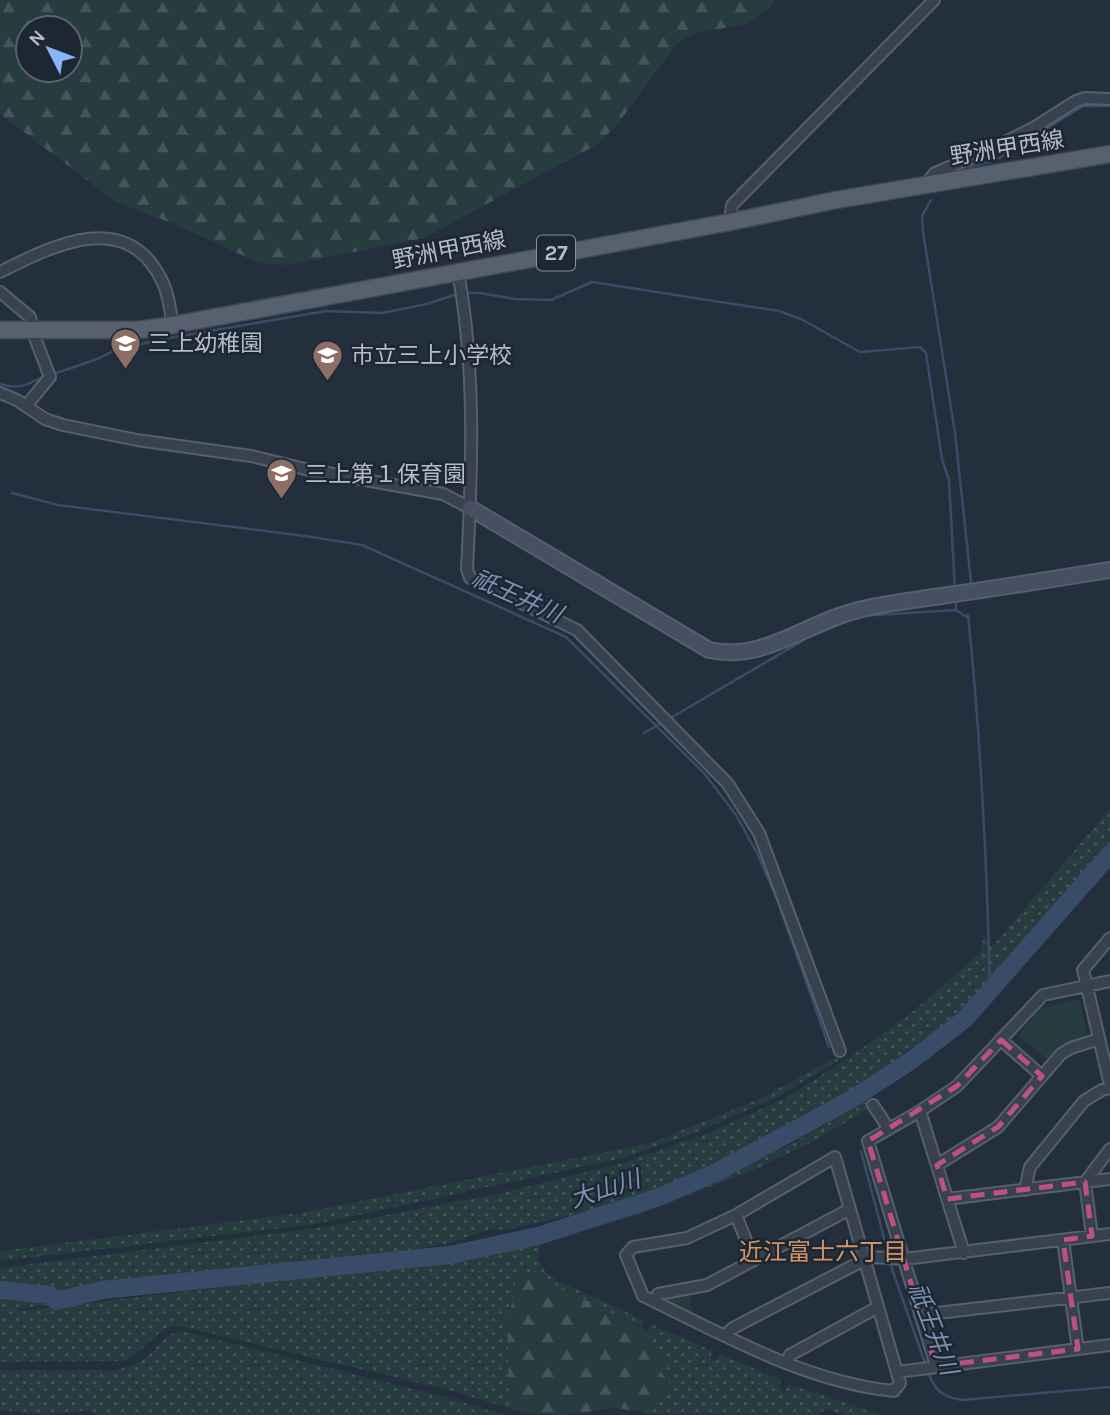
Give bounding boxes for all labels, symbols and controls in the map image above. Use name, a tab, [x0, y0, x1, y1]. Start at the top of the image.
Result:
north arrow	[14, 14, 84, 84]
text: N	[24, 26, 50, 51]
street label: 野洲甲西線	[948, 126, 1066, 170]
street label: 野洲甲西線	[390, 226, 508, 274]
road number: 27	[537, 236, 575, 270]
school or university icon: 三上幼稚園	[108, 326, 142, 370]
place label: 三上幼稚園	[148, 330, 263, 357]
school or university icon: 市立三上小学校	[311, 338, 345, 382]
place label: 市立三上小学校	[351, 342, 512, 369]
school or university icon: 三上第１保育園	[265, 457, 299, 501]
place label: 三上第１保育園	[305, 461, 466, 488]
water label: 祇王井川	[467, 564, 569, 630]
water label: 大山川	[566, 1164, 646, 1213]
district label: 近江富士六丁目	[739, 1238, 907, 1266]
water label: 祇王井川	[903, 1279, 964, 1382]

